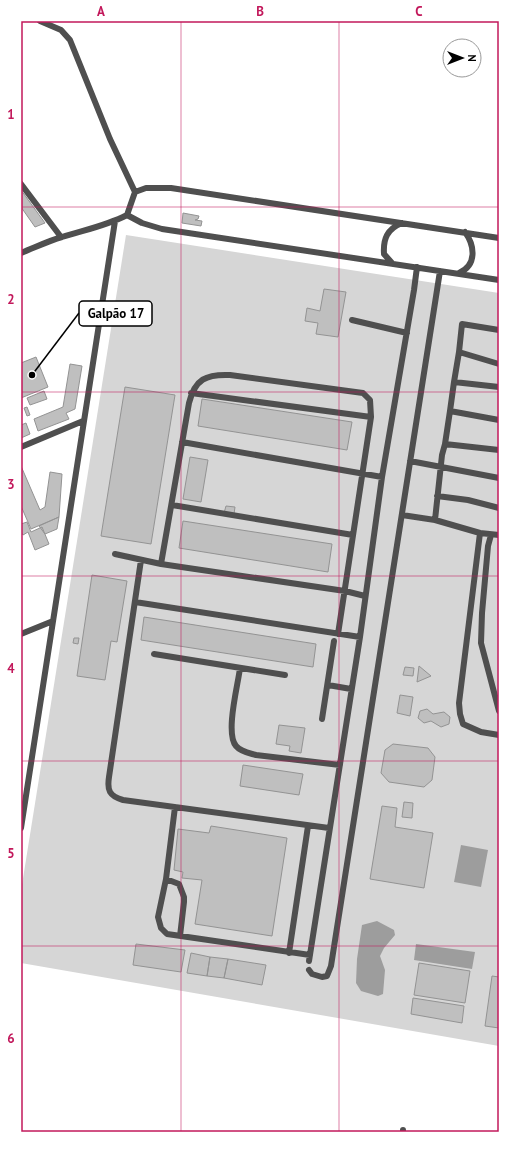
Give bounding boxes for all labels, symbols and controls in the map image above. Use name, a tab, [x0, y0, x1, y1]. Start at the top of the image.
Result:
text: A	[97, 3, 105, 20]
text: B	[256, 3, 264, 20]
text: C	[415, 3, 423, 20]
north arrow	[442, 38, 482, 78]
text: N	[465, 54, 479, 62]
text: 1	[7, 106, 15, 123]
text: 2	[7, 291, 15, 308]
callout: Galpão 17	[79, 301, 152, 326]
text: Galpão 17	[88, 305, 144, 322]
text: 3	[7, 476, 15, 493]
text: 4	[7, 660, 15, 677]
text: 5	[7, 845, 15, 862]
text: 6	[7, 1030, 15, 1047]

